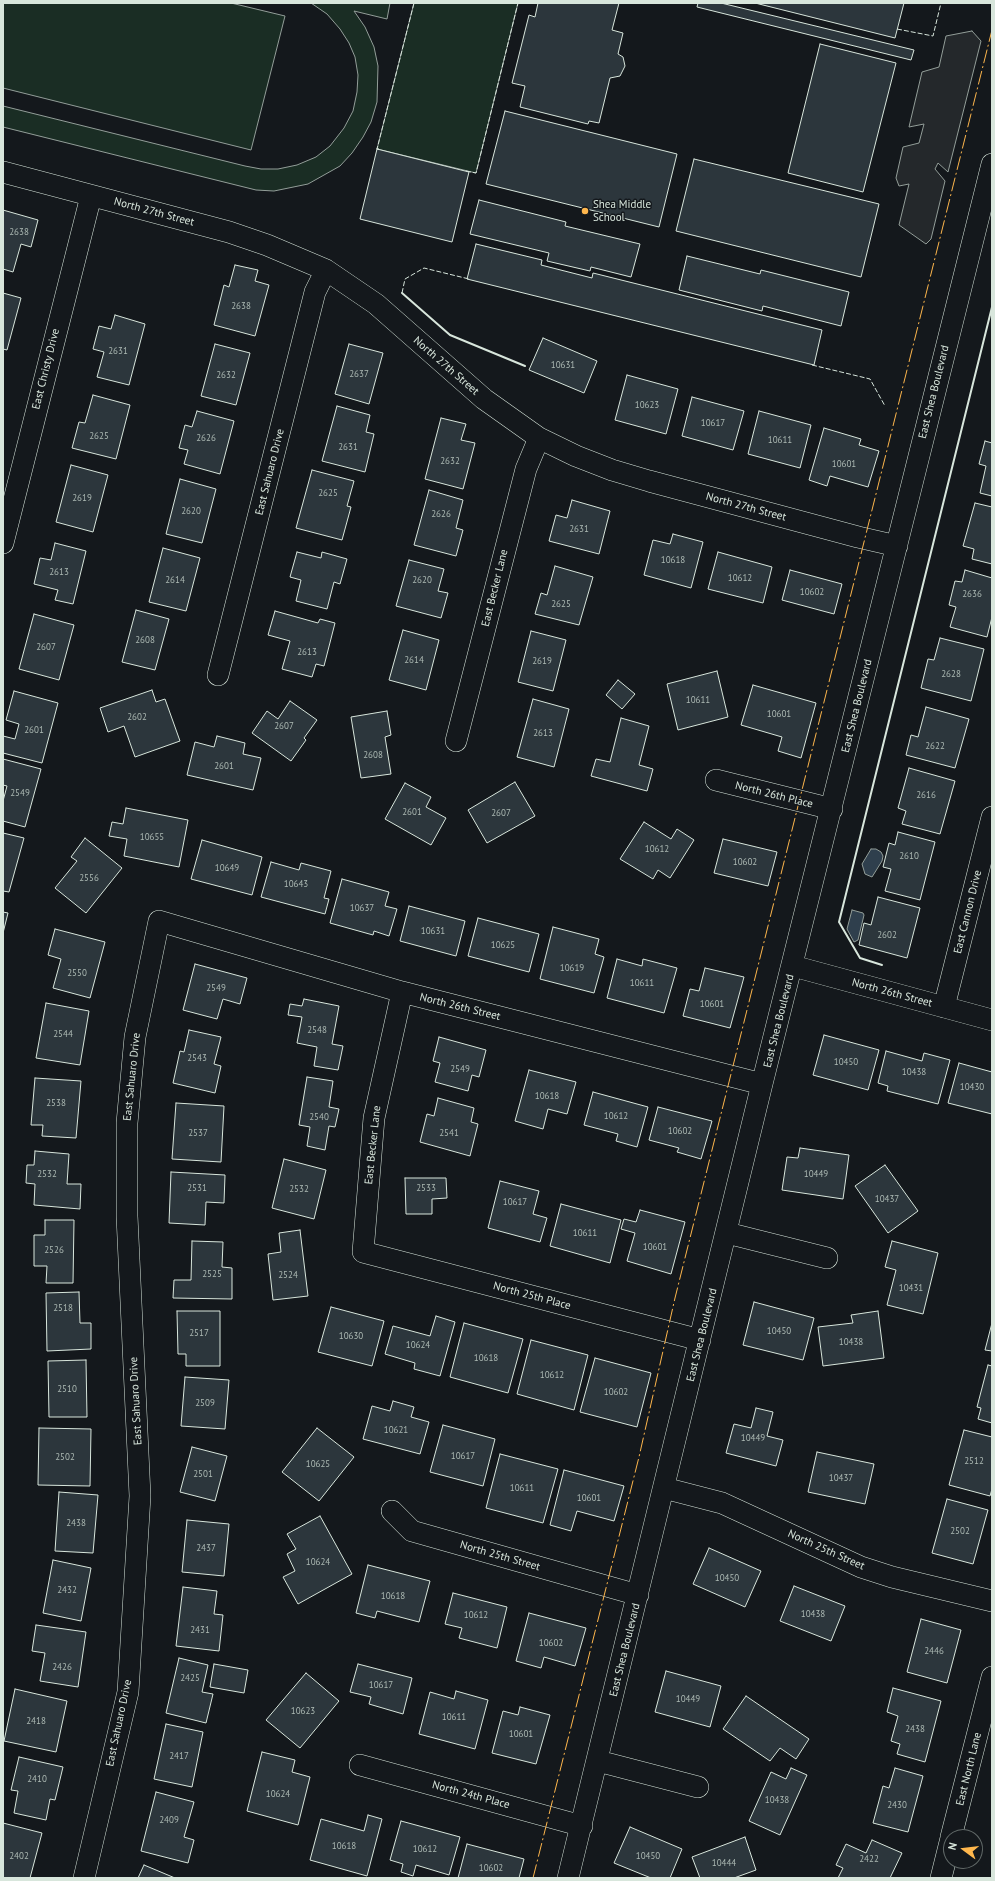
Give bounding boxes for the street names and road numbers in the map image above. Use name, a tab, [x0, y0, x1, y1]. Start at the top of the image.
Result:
street label: North 27th Street	[112, 195, 196, 229]
street label: East Christy Drive	[30, 327, 62, 411]
street label: North 27th Street	[411, 334, 481, 398]
street label: East Shea Boulevard	[916, 344, 952, 440]
street label: East Sahuaro Drive	[253, 427, 287, 517]
street label: North 27th Street	[704, 490, 788, 524]
street label: East Becker Lane	[479, 548, 511, 628]
street label: East Shea Boulevard	[839, 658, 875, 754]
street label: North 26th Place	[734, 779, 814, 811]
street label: East Cannon Drive	[951, 869, 985, 955]
street label: East Shea Boulevard	[761, 973, 797, 1069]
street label: North 26th Street	[850, 976, 934, 1010]
street label: North 26th Street	[418, 991, 502, 1023]
street label: East Sahuaro Drive	[121, 1032, 143, 1122]
street label: East Becker Lane	[362, 1105, 384, 1185]
street label: North 25th Place	[492, 1279, 572, 1313]
street label: East Shea Boulevard	[684, 1287, 720, 1383]
street label: East Sahuaro Drive	[127, 1356, 145, 1446]
street label: North 25th Street	[785, 1527, 867, 1573]
street label: North 25th Street	[458, 1538, 542, 1574]
street label: East Shea Boulevard	[607, 1602, 643, 1698]
street label: East Sahuaro Drive	[103, 1678, 135, 1768]
street label: East North Lane	[953, 1731, 985, 1807]
street label: North 24th Place	[431, 1778, 511, 1812]

